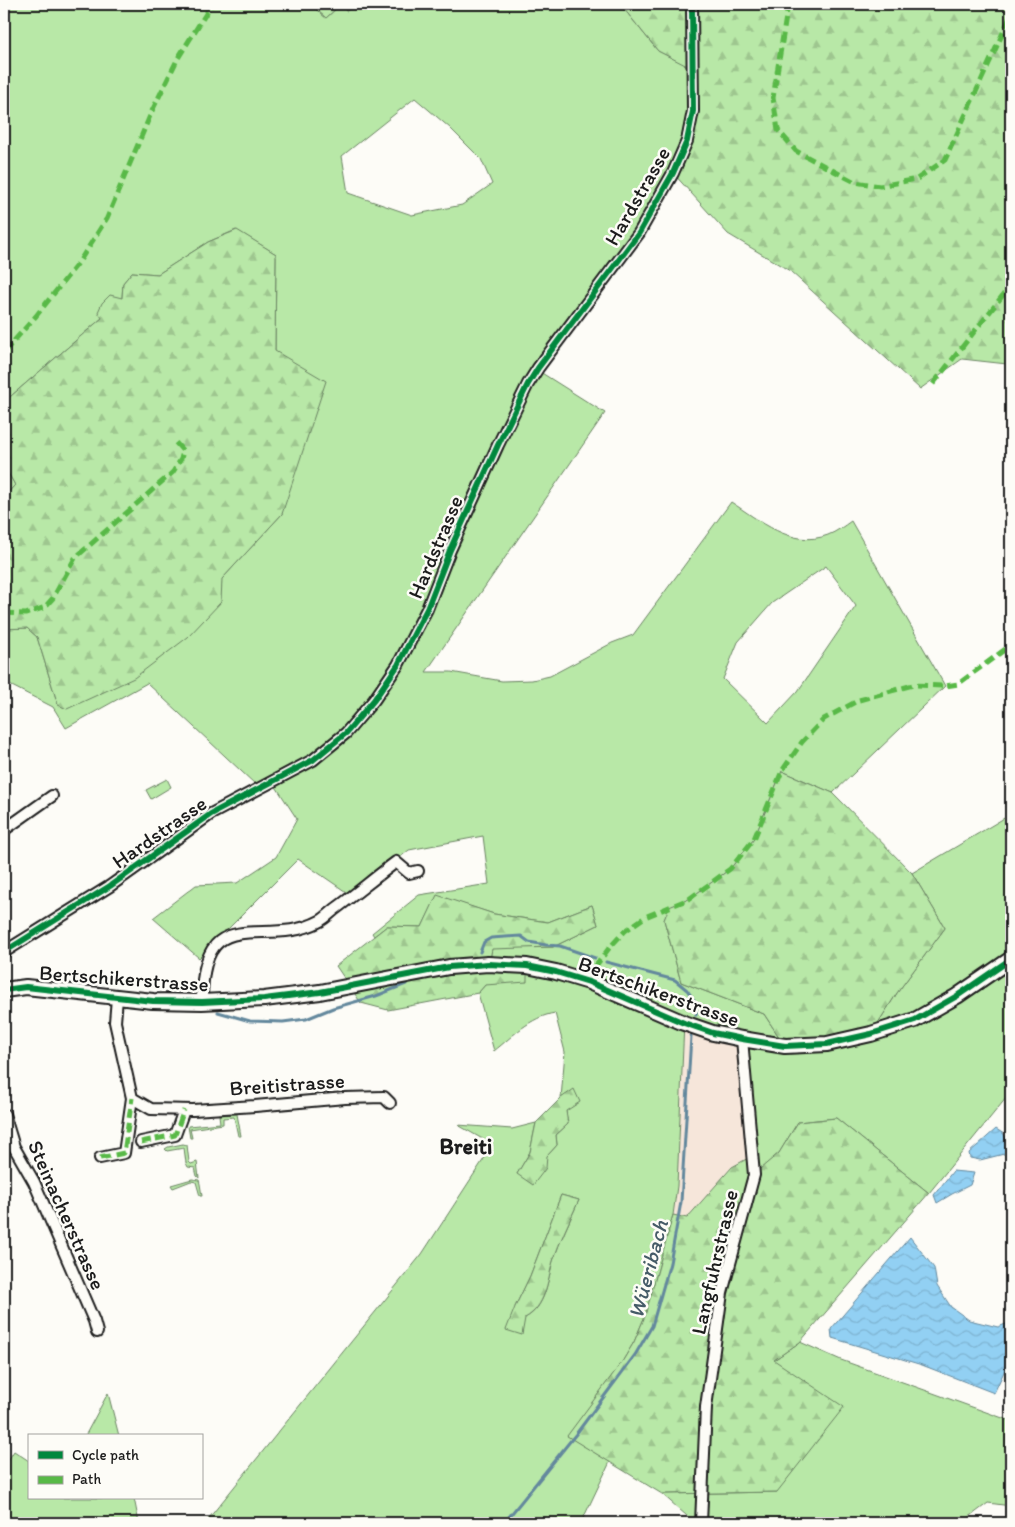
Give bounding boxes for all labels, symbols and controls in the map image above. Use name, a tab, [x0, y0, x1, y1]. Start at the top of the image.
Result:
street label: Hardstrasse	[599, 142, 675, 250]
street label: Hardstrasse	[402, 492, 468, 602]
street label: Hardstrasse	[107, 790, 211, 874]
street label: Bertschikerstrasse	[575, 950, 743, 1032]
street label: Bertschikerstrasse	[38, 960, 210, 996]
street label: Breitistrasse	[229, 1068, 345, 1100]
district label: Breiti	[440, 1133, 492, 1160]
street label: Steinacherstrasse	[23, 1136, 111, 1294]
street label: Langfuhrstrasse	[685, 1187, 743, 1337]
water label: Wüeribach	[622, 1217, 674, 1321]
legend	[28, 1434, 202, 1500]
text: Cycle path	[72, 1446, 139, 1464]
text: Path	[72, 1470, 101, 1488]

